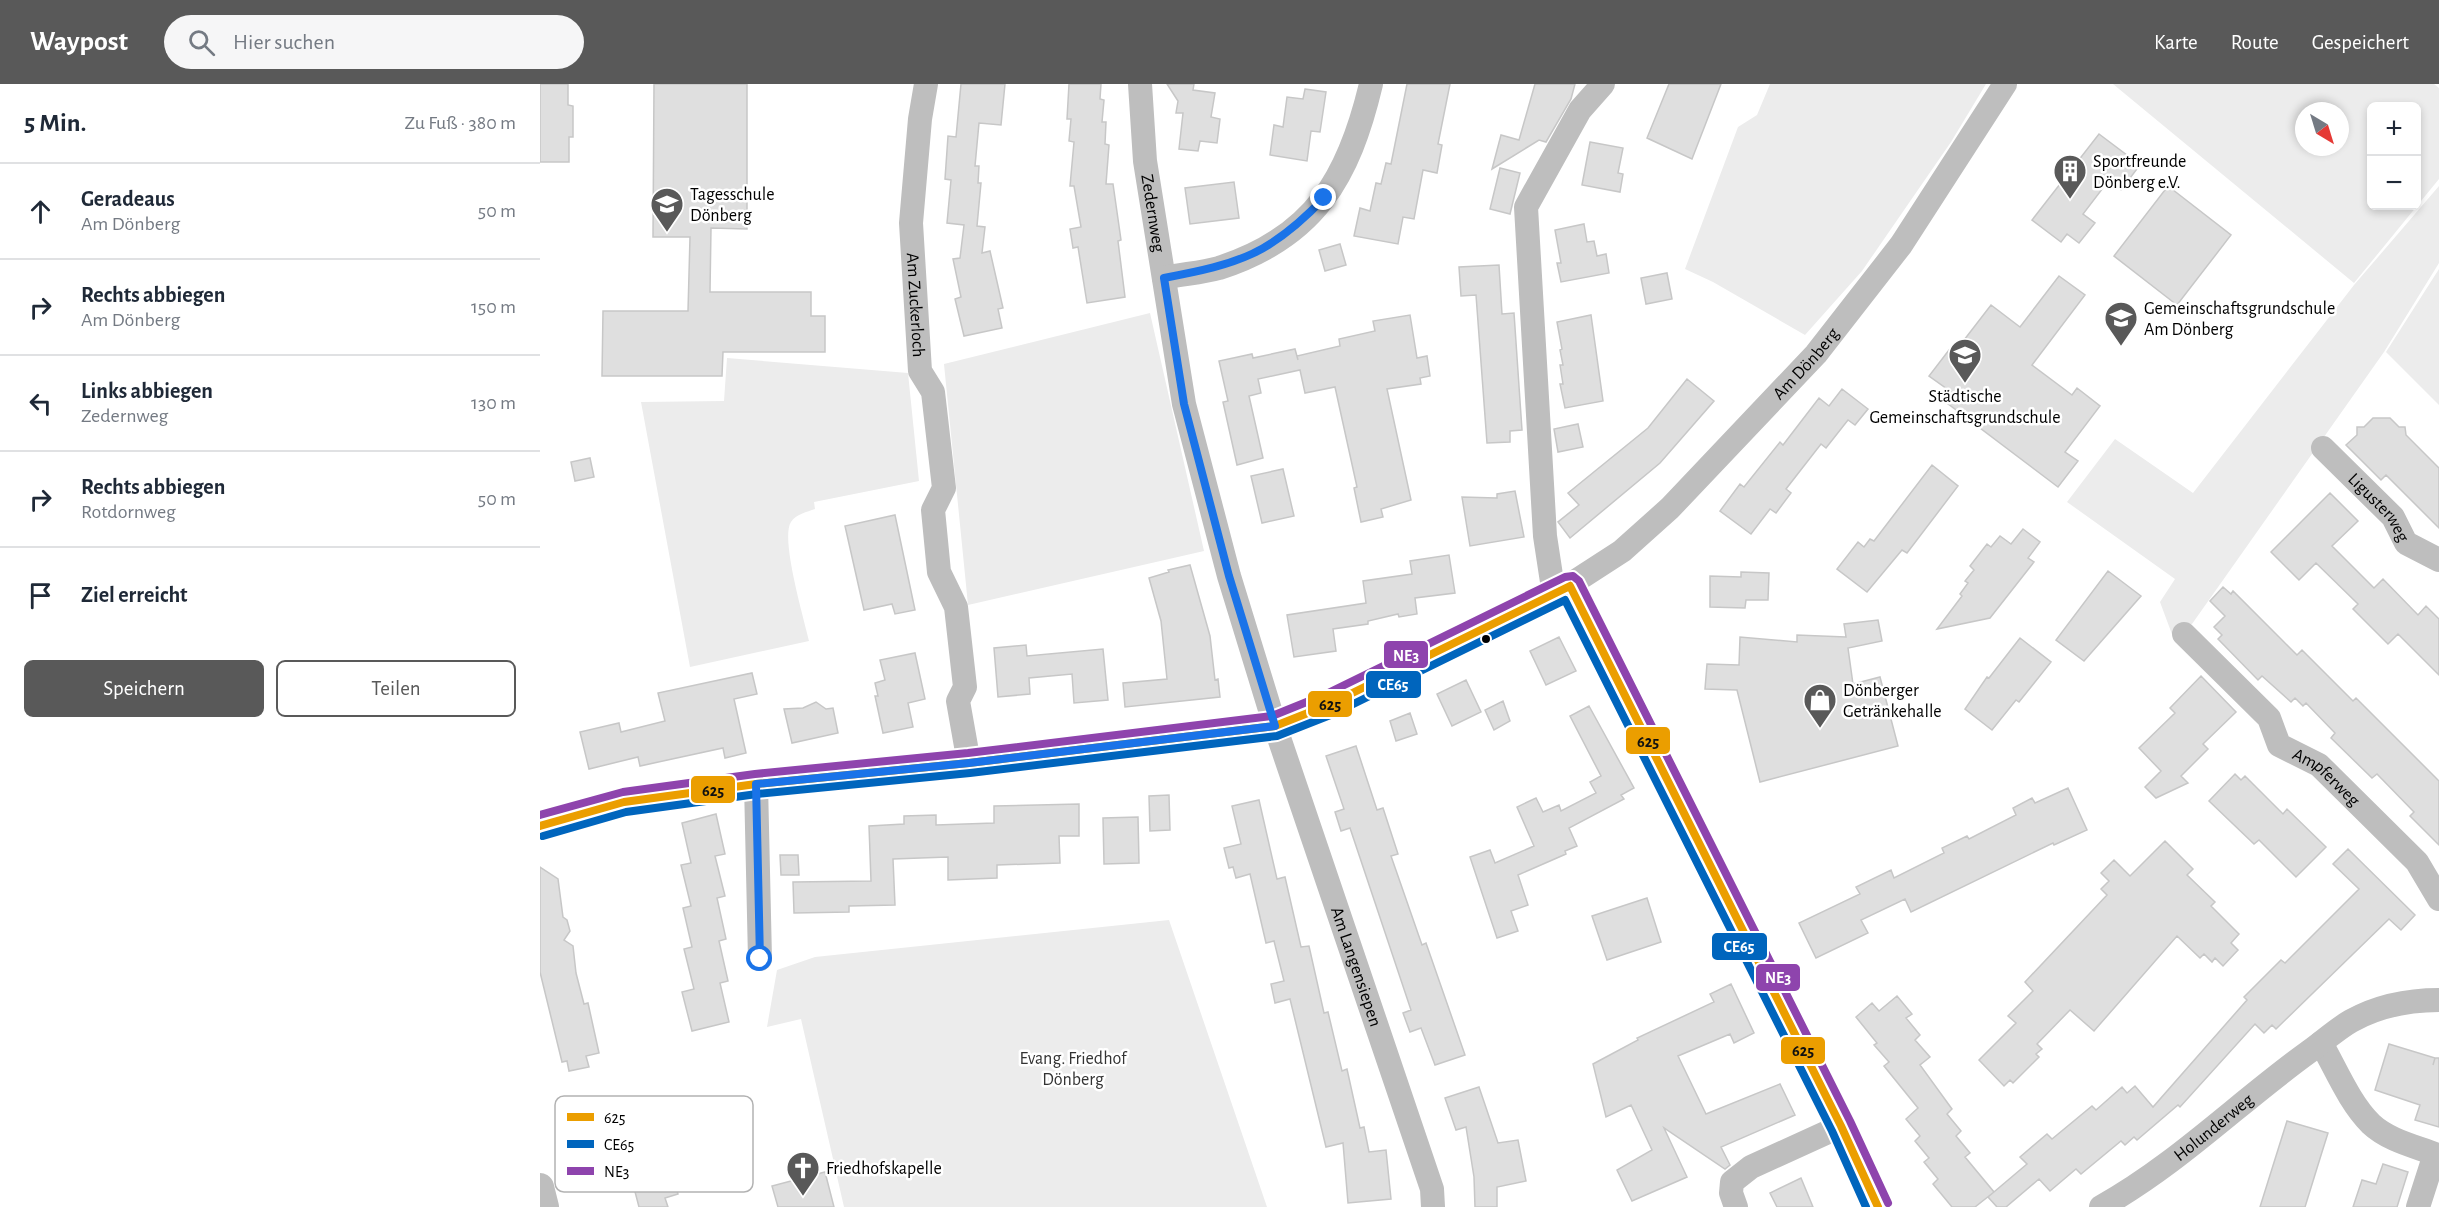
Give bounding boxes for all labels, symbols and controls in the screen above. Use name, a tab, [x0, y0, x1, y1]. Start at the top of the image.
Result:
search box	[164, 15, 584, 69]
icon: search	[185, 26, 218, 59]
text: Waypost	[30, 28, 128, 56]
text: Hier suchen	[233, 31, 335, 53]
text: Karte	[2154, 32, 2198, 53]
text: Route	[2231, 32, 2279, 53]
text: Gespeichert	[2312, 32, 2409, 53]
north arrow	[2295, 102, 2349, 156]
map controls	[2367, 102, 2421, 210]
button: +	[2367, 102, 2421, 156]
text: 5 Min.	[24, 110, 86, 136]
text: Zu Fuß · 380 m	[404, 113, 516, 133]
building icon: Sportfreunde Dönberg e.V.	[2052, 153, 2088, 200]
place label: Sportfreunde Dönberg e.V.	[2093, 153, 2186, 192]
button: −	[2367, 156, 2421, 210]
street label: Zedernweg	[1137, 173, 1168, 254]
route end	[1310, 184, 1336, 210]
school or university icon: Tagesschule Dönberg	[649, 186, 685, 233]
place label: Tagesschule Dönberg	[690, 186, 775, 225]
text: Geradeaus	[81, 188, 175, 210]
icon: ahead	[24, 195, 57, 228]
text: 50 m	[478, 201, 516, 221]
text: Am Dönberg	[81, 214, 180, 234]
street label: Am Zuckerloch	[903, 252, 927, 358]
text: Rechts abbiegen	[81, 284, 225, 306]
icon: right	[24, 291, 57, 324]
text: 150 m	[471, 297, 516, 317]
school or university icon: Gemeinschaftsgrundschule Am Dönberg	[2103, 300, 2139, 347]
place label: Gemeinschaftsgrundschule Am Dönberg	[2144, 300, 2335, 339]
text: Am Dönberg	[81, 310, 180, 330]
street label: Am Dönberg	[1770, 325, 1843, 403]
school or university icon: Städtische Gemeinschaftsgrundschule	[1947, 337, 1983, 384]
text: Links abbiegen	[81, 380, 213, 402]
icon: left	[24, 387, 57, 420]
place label: Städtische Gemeinschaftsgrundschule	[1869, 388, 2061, 427]
text: 130 m	[471, 393, 516, 413]
text: Zedernweg	[81, 406, 168, 426]
street label: Ligusterweg	[2344, 470, 2412, 545]
text: Rechts abbiegen	[81, 476, 225, 498]
icon: right	[24, 483, 57, 516]
text: 50 m	[478, 489, 516, 509]
text: Rotdornweg	[81, 502, 176, 522]
icon: arrive	[24, 579, 57, 612]
text: Ziel erreicht	[81, 584, 188, 606]
unlabelled marker	[1480, 633, 1492, 645]
line badge: NE3	[1383, 640, 1429, 669]
text: NE3	[1393, 648, 1419, 664]
button: Speichern	[24, 660, 264, 717]
button: Teilen	[276, 660, 516, 717]
line badge: CE65	[1365, 670, 1422, 699]
text: CE65	[1377, 677, 1409, 693]
shop icon: Dönberger Getränkehalle	[1802, 682, 1838, 729]
place label: Dönberger Getränkehalle	[1843, 682, 1942, 721]
line badge: 625	[1307, 690, 1353, 718]
text: 625	[1319, 697, 1341, 713]
line badge: 625	[1625, 726, 1671, 755]
text: 625	[1637, 734, 1659, 750]
street label: Ampferweg	[2290, 745, 2363, 810]
line badge: 625	[690, 775, 736, 804]
text: 625	[702, 783, 724, 799]
street label: Am Langensiepen	[1327, 905, 1384, 1029]
line badge: CE65	[1711, 932, 1768, 961]
text: CE65	[1723, 939, 1755, 955]
route start	[746, 945, 772, 971]
line badge: NE3	[1755, 963, 1801, 992]
text: NE3	[1765, 970, 1791, 986]
line badge: 625	[1780, 1036, 1826, 1065]
text: 625	[1792, 1043, 1814, 1059]
park label: Evang. Friedhof Dönberg	[1020, 1050, 1128, 1089]
street label: Holunderweg	[2171, 1091, 2257, 1165]
legend	[555, 1096, 753, 1192]
text: 625	[604, 1110, 626, 1126]
text: CE65	[604, 1137, 634, 1153]
church icon: Friedhofskapelle	[785, 1150, 821, 1197]
place label: Friedhofskapelle	[826, 1160, 942, 1178]
text: NE3	[604, 1164, 629, 1180]

